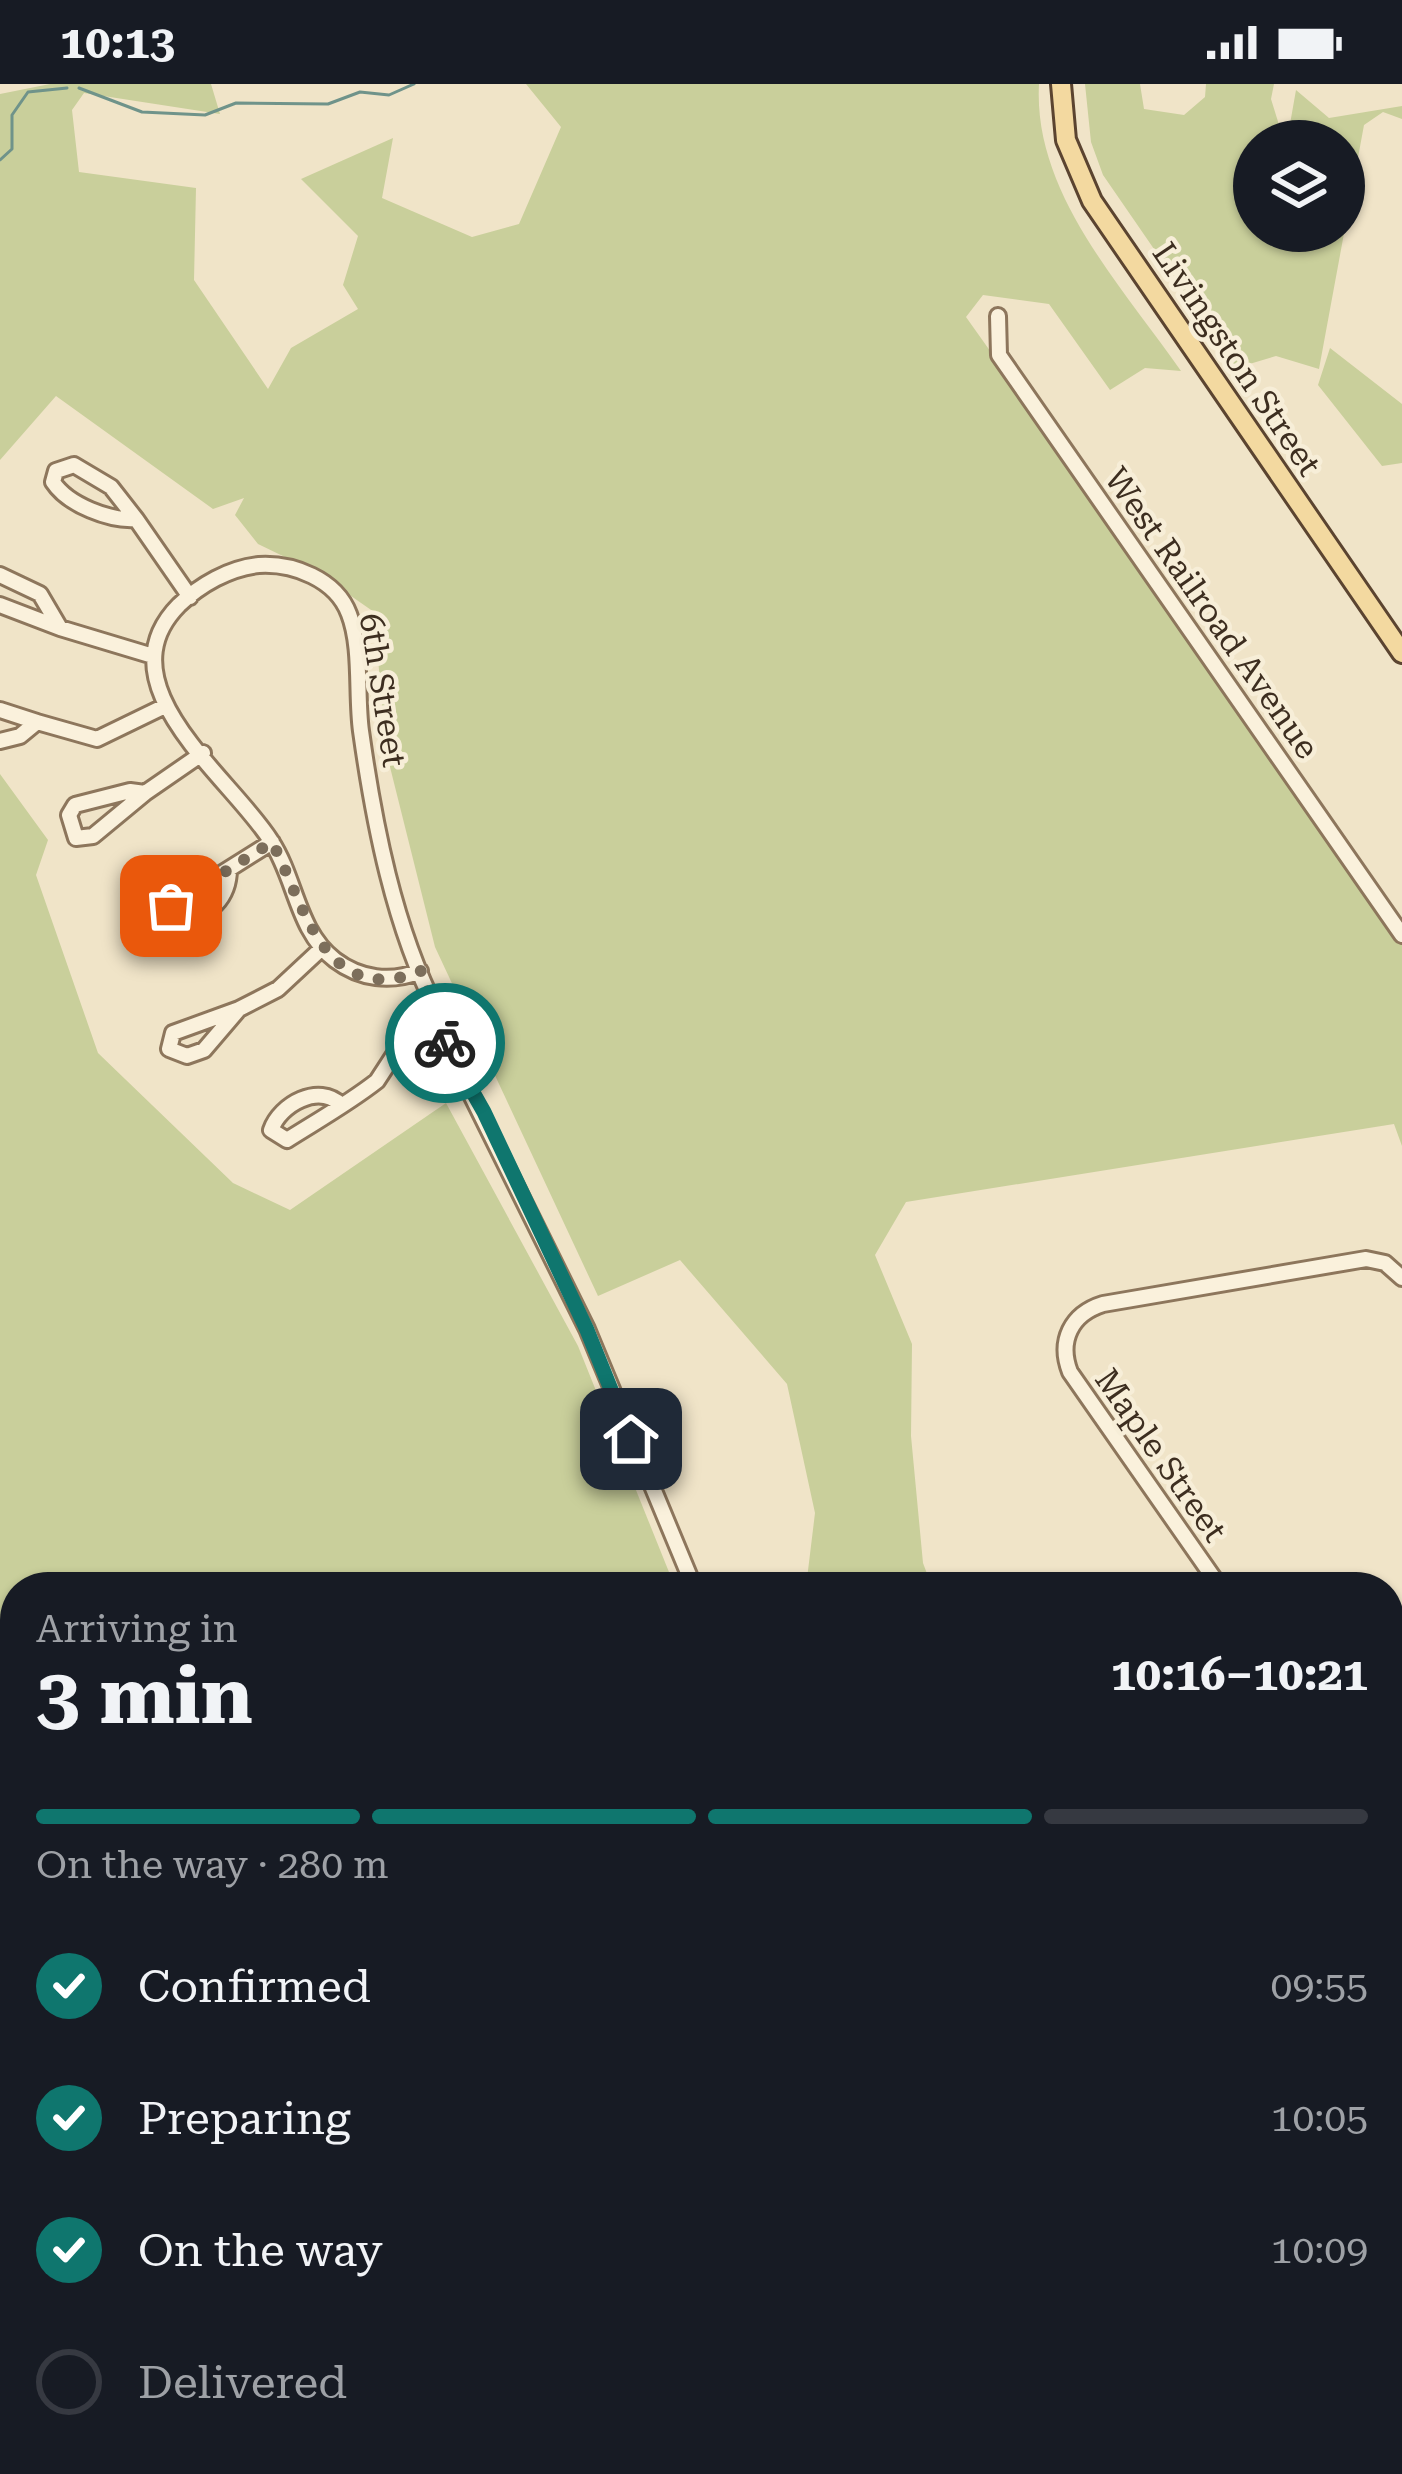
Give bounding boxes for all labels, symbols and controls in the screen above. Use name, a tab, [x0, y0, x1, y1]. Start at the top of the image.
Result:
text: 10:13	[60, 16, 175, 69]
map controls	[1233, 120, 1365, 252]
button: layers	[1233, 120, 1365, 252]
street label: Livingston Street	[1145, 235, 1329, 483]
street label: West Railroad Avenue	[1097, 460, 1327, 766]
street label: 6th Street	[352, 610, 414, 770]
pin	[120, 855, 222, 957]
icon: bag	[138, 873, 204, 939]
courier	[385, 983, 505, 1103]
icon: bike	[412, 1010, 478, 1076]
street label: Maple Street	[1087, 1361, 1235, 1549]
pin	[580, 1388, 682, 1490]
icon: home	[598, 1406, 664, 1472]
text: Arriving in	[36, 1606, 238, 1652]
text: 10:16–10:21	[1111, 1648, 1368, 1701]
text: 3 min	[36, 1651, 253, 1742]
text: On the way · 280 m	[36, 1842, 388, 1888]
icon: check	[36, 1953, 102, 2019]
text: Confirmed	[138, 1960, 371, 2013]
text: 09:55	[1271, 1963, 1368, 2009]
icon: check	[36, 2085, 102, 2151]
text: Preparing	[138, 2092, 351, 2145]
text: 10:05	[1271, 2095, 1368, 2141]
icon: check	[36, 2217, 102, 2283]
text: On the way	[138, 2224, 383, 2277]
text: 10:09	[1271, 2227, 1368, 2273]
text: Delivered	[138, 2356, 347, 2409]

